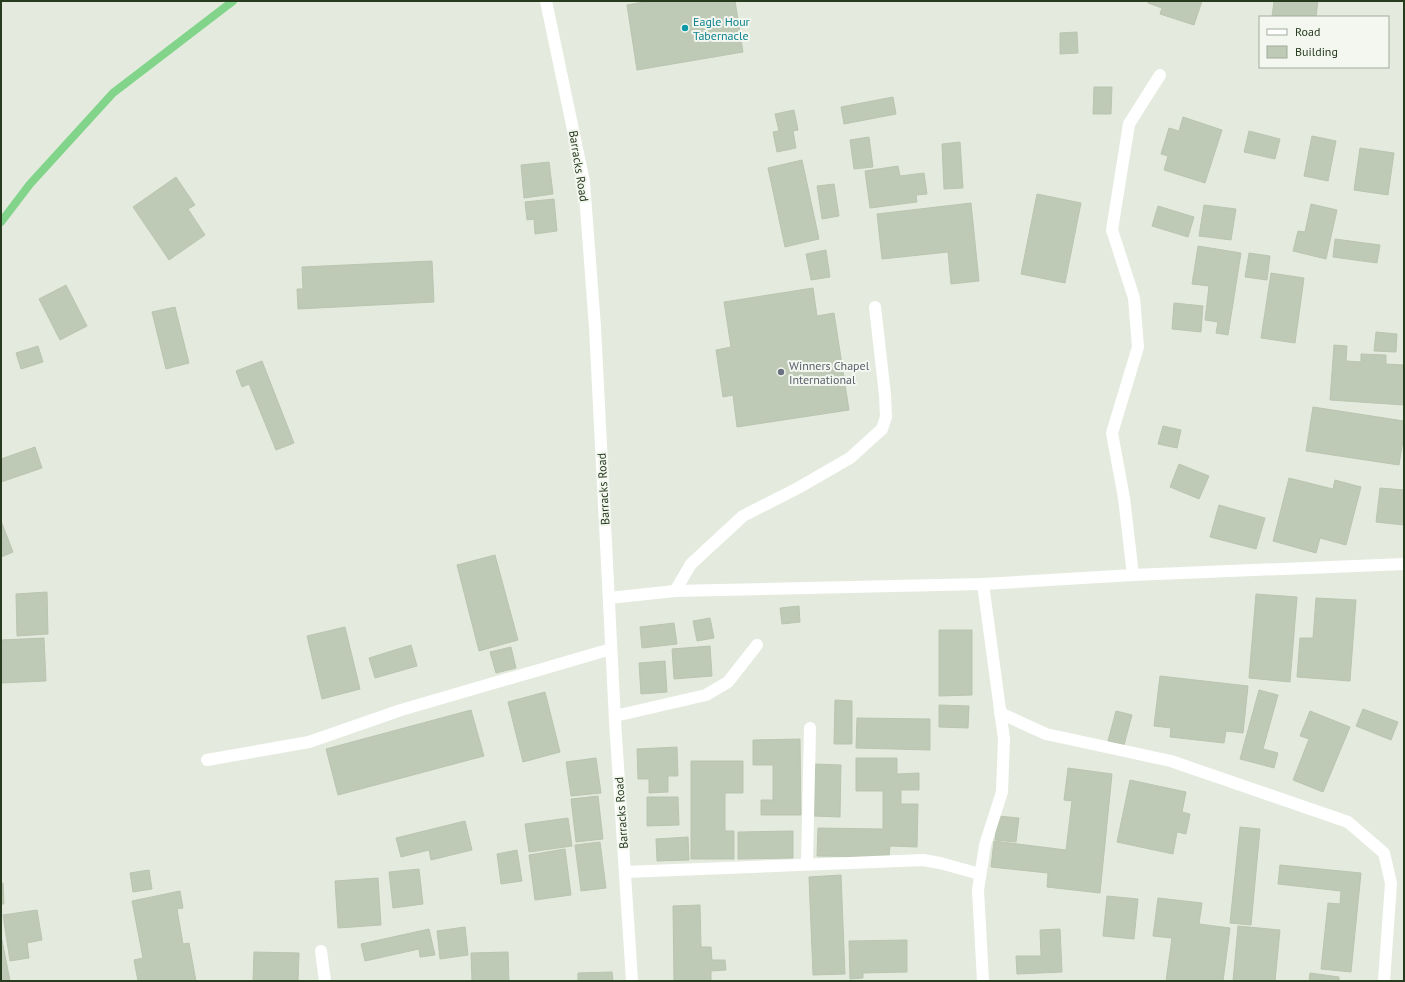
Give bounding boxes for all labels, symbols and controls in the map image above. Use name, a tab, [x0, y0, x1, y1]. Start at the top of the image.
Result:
place label: Eagle Hour Tabernacle	[693, 14, 750, 43]
legend	[1259, 16, 1389, 68]
marker: Eagle Hour Tabernacle	[680, 23, 690, 33]
text: Road	[1295, 24, 1320, 39]
text: Building	[1295, 44, 1338, 59]
street label: Barracks Road	[566, 129, 592, 203]
place label: Winners Chapel International	[789, 358, 870, 387]
marker: Winners Chapel International	[776, 367, 786, 377]
street label: Barracks Road	[594, 453, 612, 525]
street label: Barracks Road	[611, 777, 631, 849]

